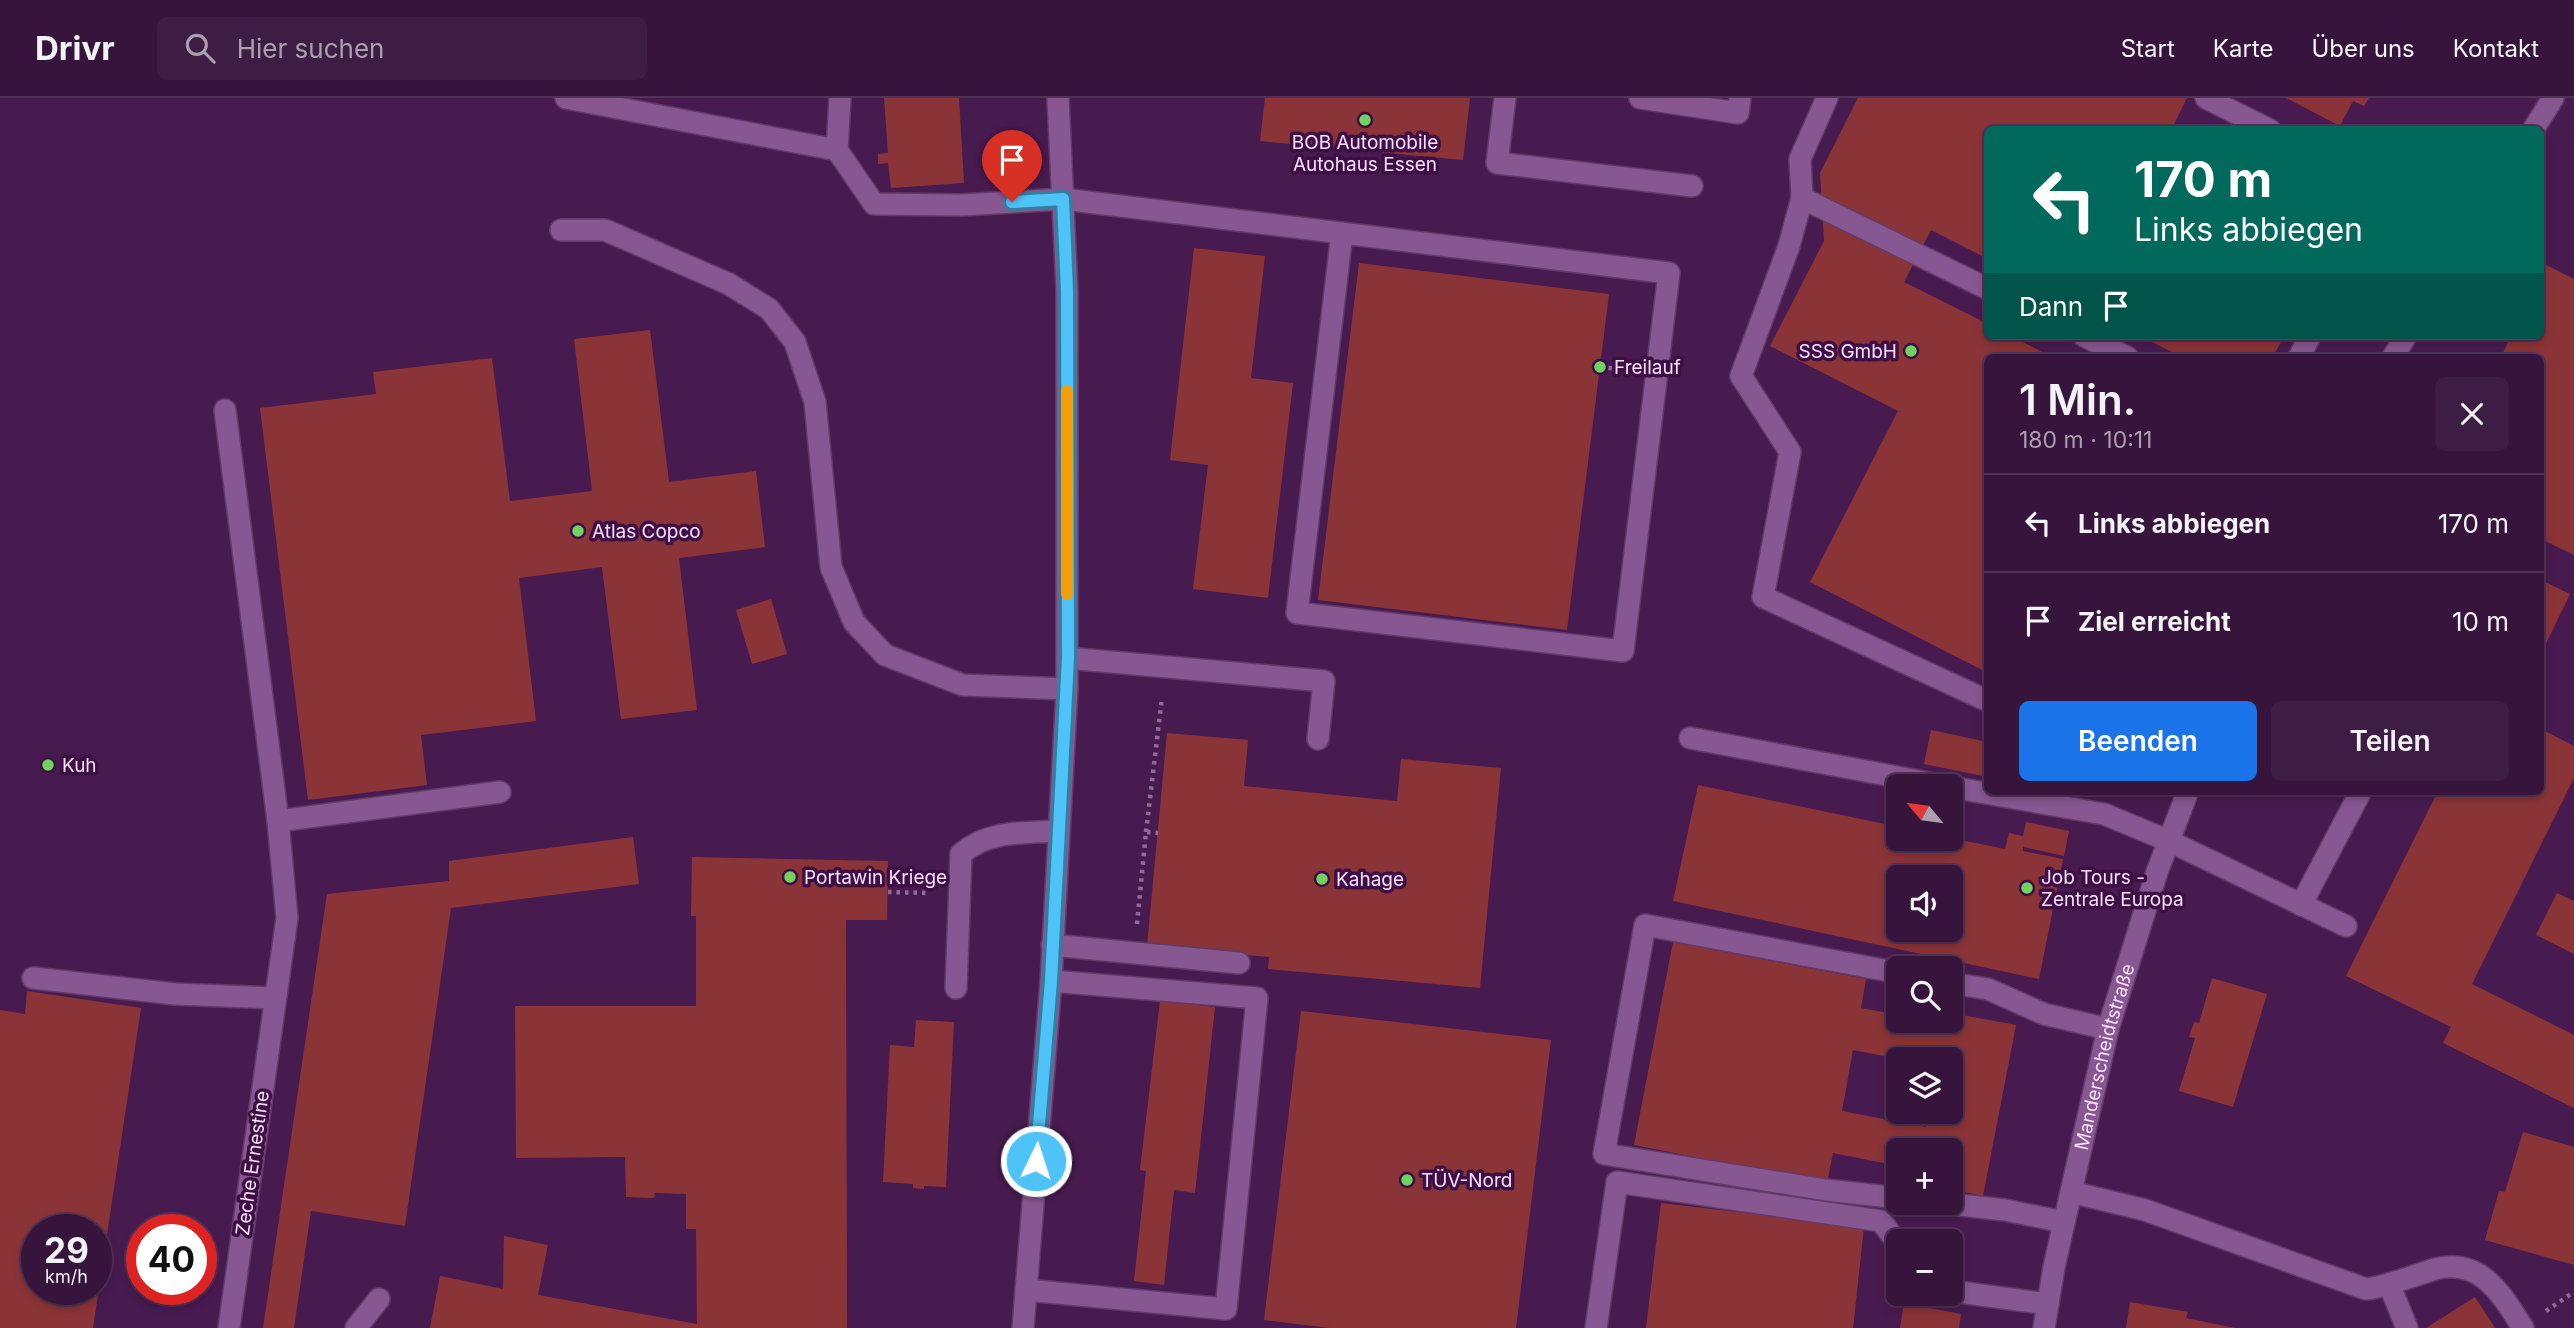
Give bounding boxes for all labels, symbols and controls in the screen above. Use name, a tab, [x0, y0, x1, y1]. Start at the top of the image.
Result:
search box	[157, 17, 647, 80]
text: Drivr	[35, 28, 115, 68]
icon: search	[181, 29, 219, 67]
text: Hier suchen	[237, 33, 384, 64]
text: Start	[2121, 34, 2175, 63]
text: Karte	[2213, 34, 2273, 63]
text: Über uns	[2311, 34, 2415, 63]
text: Kontakt	[2453, 34, 2539, 63]
marker: BOB Automobile Autohaus Essen	[1357, 112, 1373, 128]
pin	[982, 130, 1042, 202]
place label: BOB Automobile Autohaus Essen	[1292, 131, 1438, 176]
icon: arrive	[993, 141, 1031, 179]
text: 170 m	[2134, 150, 2272, 209]
icon: left	[2019, 154, 2110, 245]
text: Links abbiegen	[2134, 210, 2363, 249]
icon: arrive	[2097, 287, 2135, 325]
text: Dann	[2019, 291, 2083, 322]
place label: SSS GmbH	[1799, 340, 1897, 363]
marker: SSS GmbH	[1903, 343, 1919, 359]
place label: Freilauf	[1614, 356, 1681, 379]
marker: Freilauf	[1592, 359, 1608, 375]
text: 1 Min.	[2019, 374, 2136, 425]
button: close	[2435, 377, 2509, 451]
text: 180 m · 10:11	[2019, 426, 2152, 454]
icon: left	[2019, 504, 2057, 542]
text: Links abbiegen	[2078, 508, 2270, 539]
text: 170 m	[2438, 508, 2509, 539]
place label: Atlas Copco	[592, 520, 701, 543]
marker: Atlas Copco	[570, 523, 586, 539]
icon: arrive	[2019, 602, 2057, 640]
text: Ziel erreicht	[2078, 606, 2231, 637]
text: 10 m	[2452, 606, 2509, 637]
button: Beenden	[2019, 701, 2257, 781]
button: Teilen	[2271, 701, 2509, 781]
place label: Kuh	[62, 754, 97, 777]
marker: Kuh	[40, 757, 56, 773]
north arrow	[1886, 774, 1964, 850]
map controls	[1886, 774, 1963, 1306]
button: sound	[1886, 865, 1963, 942]
place label: Portawin Kriege	[804, 866, 947, 889]
place label: Job Tours - Zentrale Europa	[2041, 866, 2184, 911]
place label: Kahage	[1336, 868, 1404, 891]
marker: Portawin Kriege	[782, 869, 798, 885]
marker: Kahage	[1314, 871, 1330, 887]
marker: Job Tours - Zentrale Europa	[2019, 880, 2035, 896]
button: search	[1886, 956, 1963, 1033]
street label: Manderscheidtstraße	[2070, 961, 2140, 1152]
button: layers	[1886, 1047, 1963, 1124]
street label: Zeche Ernestine	[231, 1089, 274, 1237]
position arrow	[999, 1124, 1073, 1198]
button: +	[1886, 1138, 1963, 1215]
place label: TÜV-Nord	[1421, 1169, 1512, 1192]
marker: TÜV-Nord	[1399, 1172, 1415, 1188]
speed limit sign: 40	[126, 1214, 217, 1305]
text: 29	[44, 1229, 89, 1271]
button: −	[1886, 1229, 1963, 1306]
text: km/h	[45, 1266, 88, 1287]

